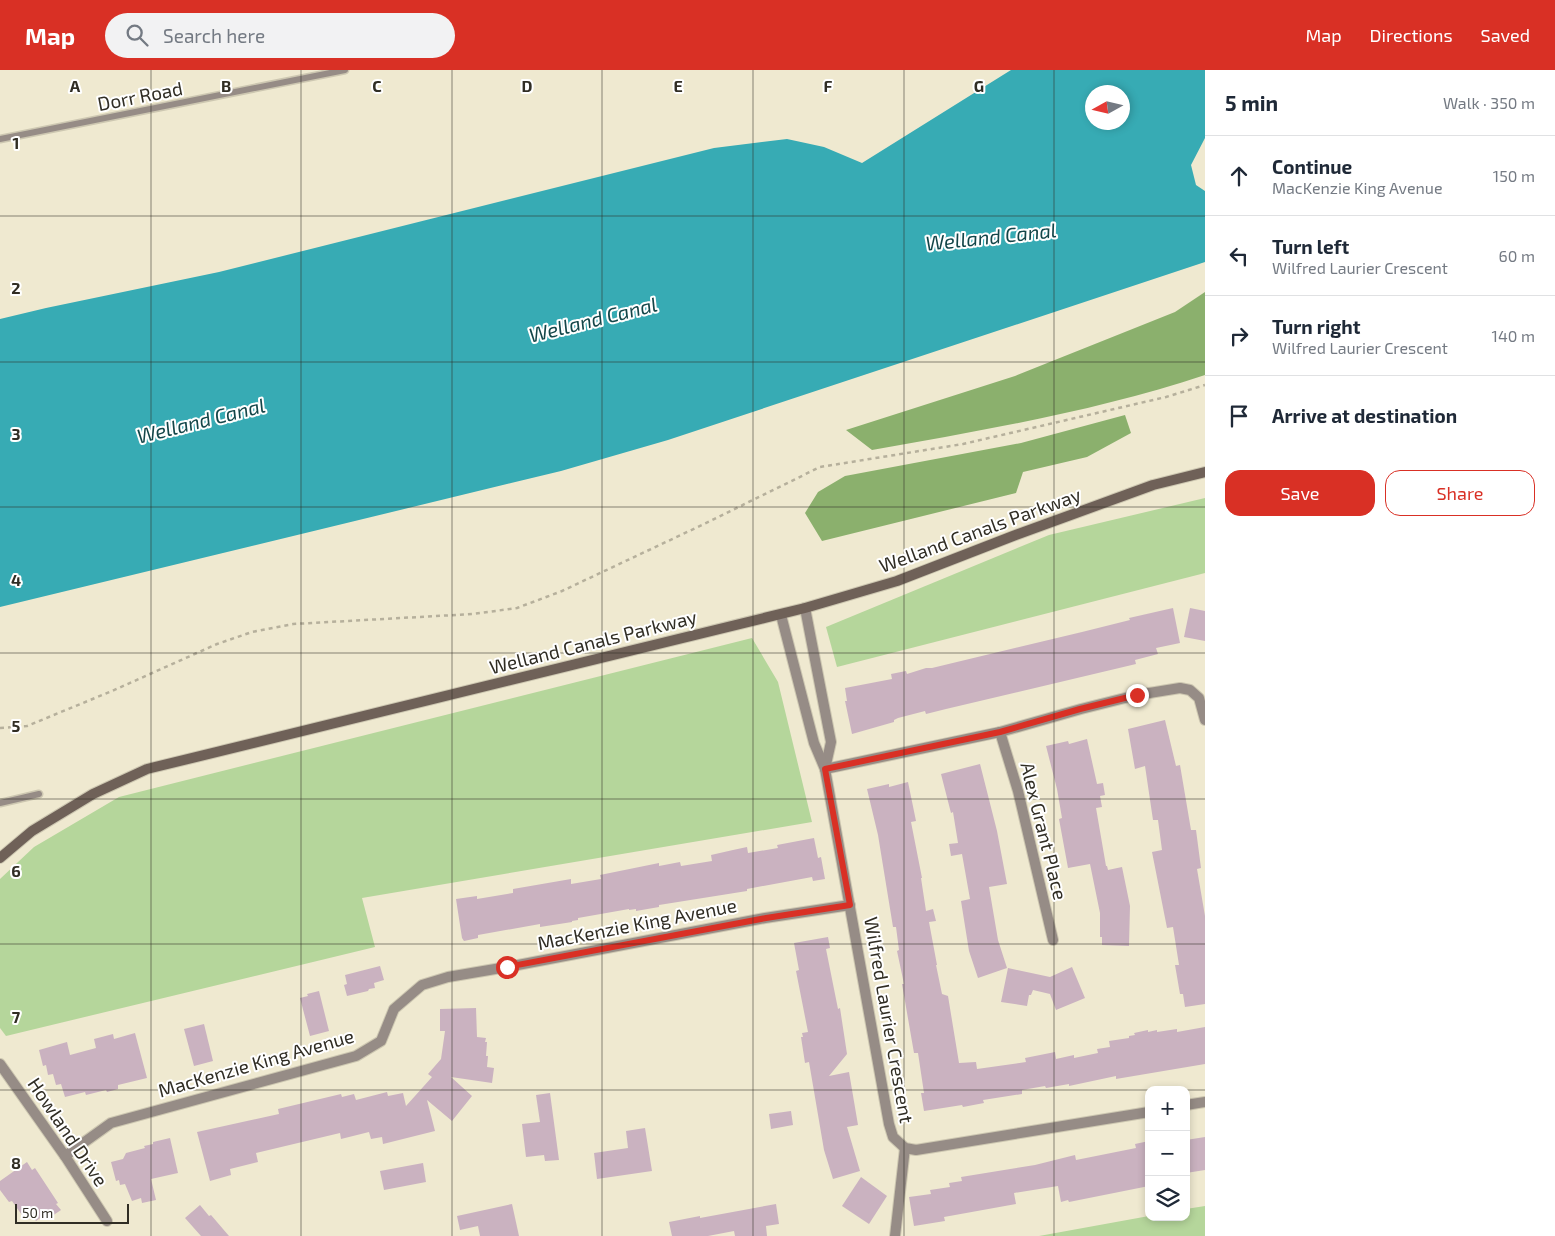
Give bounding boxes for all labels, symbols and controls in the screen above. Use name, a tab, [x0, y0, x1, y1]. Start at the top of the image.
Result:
search box	[105, 13, 455, 58]
text: Map	[25, 21, 75, 50]
icon: search	[123, 21, 151, 49]
text: Search here	[163, 24, 265, 47]
text: Map	[1305, 24, 1342, 46]
text: Directions	[1370, 24, 1453, 46]
text: Saved	[1481, 24, 1530, 46]
text: A	[70, 76, 81, 95]
street label: Dorr Road	[95, 76, 184, 115]
text: B	[221, 76, 231, 95]
text: C	[372, 76, 382, 95]
text: D	[522, 76, 533, 95]
text: E	[673, 76, 683, 95]
text: F	[824, 76, 833, 95]
text: G	[974, 76, 984, 95]
north arrow	[1085, 85, 1130, 130]
text: 5 min	[1225, 90, 1278, 115]
text: Walk · 350 m	[1443, 93, 1535, 112]
text: 1	[13, 133, 19, 152]
text: Continue	[1272, 155, 1352, 178]
icon: ahead	[1225, 162, 1253, 190]
text: 150 m	[1493, 166, 1535, 185]
text: MacKenzie King Avenue	[1272, 178, 1443, 197]
water label: Welland Canal	[924, 217, 1058, 255]
text: Turn left	[1272, 235, 1349, 258]
icon: left	[1225, 242, 1253, 270]
text: 60 m	[1499, 246, 1535, 265]
text: Wilfred Laurier Crescent	[1272, 258, 1448, 277]
text: 2	[11, 278, 21, 297]
water label: Welland Canal	[526, 291, 659, 347]
text: Turn right	[1272, 315, 1360, 338]
icon: right	[1225, 322, 1253, 350]
text: 140 m	[1492, 326, 1535, 345]
text: Wilfred Laurier Crescent	[1272, 338, 1448, 357]
water label: Welland Canal	[134, 392, 267, 448]
icon: arrive	[1225, 402, 1253, 430]
text: Arrive at destination	[1272, 404, 1457, 427]
text: 3	[11, 424, 21, 443]
button: Save	[1225, 470, 1375, 516]
button: Share	[1385, 470, 1535, 516]
street label: Welland Canals Parkway	[876, 482, 1084, 577]
text: 4	[11, 570, 21, 589]
street label: Welland Canals Parkway	[487, 605, 699, 678]
route end	[1126, 684, 1149, 707]
text: 5	[12, 716, 21, 735]
street label: Alex Grant Place	[1016, 760, 1073, 902]
text: 6	[11, 861, 21, 880]
street label: MacKenzie King Avenue	[535, 893, 738, 954]
street label: Wilfred Laurier Crescent	[860, 915, 919, 1125]
route start	[496, 956, 519, 979]
text: 7	[12, 1007, 21, 1026]
street label: MacKenzie King Avenue	[155, 1024, 356, 1101]
street label: Howland Drive	[24, 1073, 113, 1191]
map controls	[1145, 1086, 1190, 1221]
button: +	[1145, 1086, 1190, 1131]
button: −	[1145, 1131, 1190, 1176]
text: 8	[11, 1153, 21, 1172]
button: layers	[1145, 1176, 1190, 1221]
scale bar	[15, 1201, 129, 1224]
text: 50 m	[22, 1204, 53, 1221]

